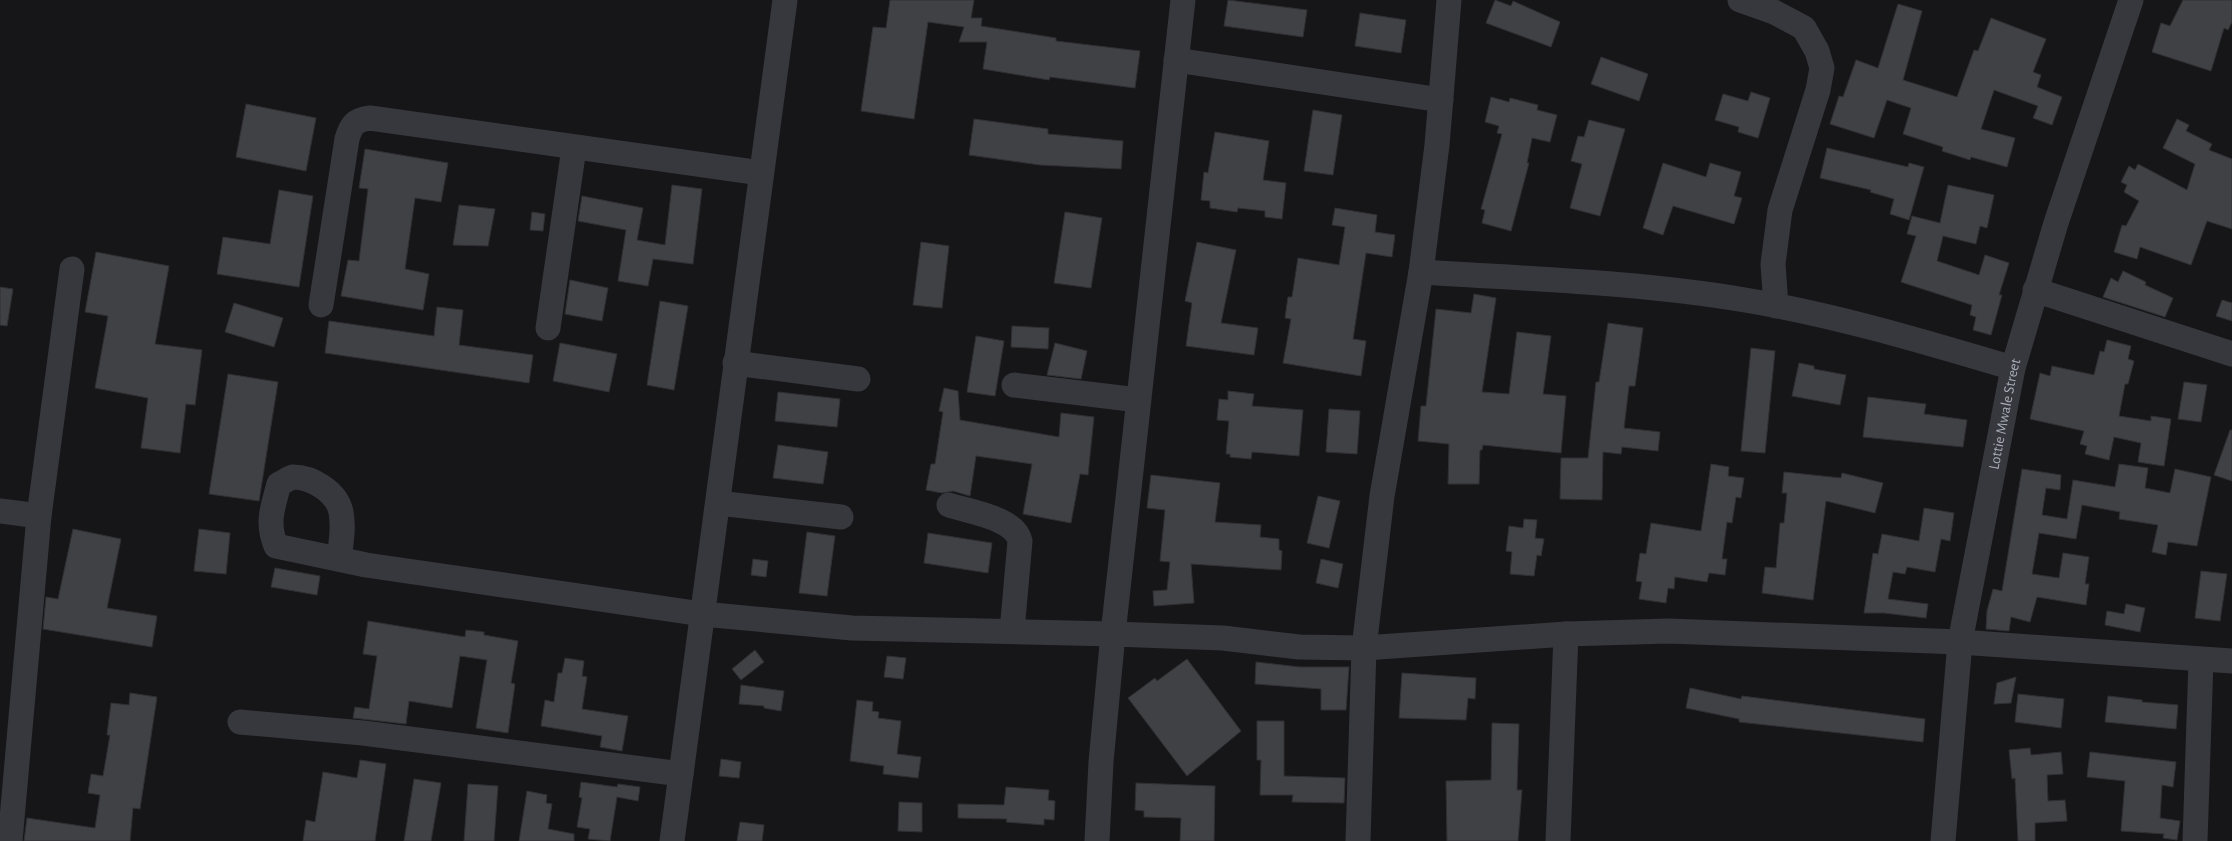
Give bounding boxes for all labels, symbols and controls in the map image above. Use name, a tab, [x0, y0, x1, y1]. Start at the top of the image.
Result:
street label: Lottie Mwale Street	[1986, 356, 2023, 471]

